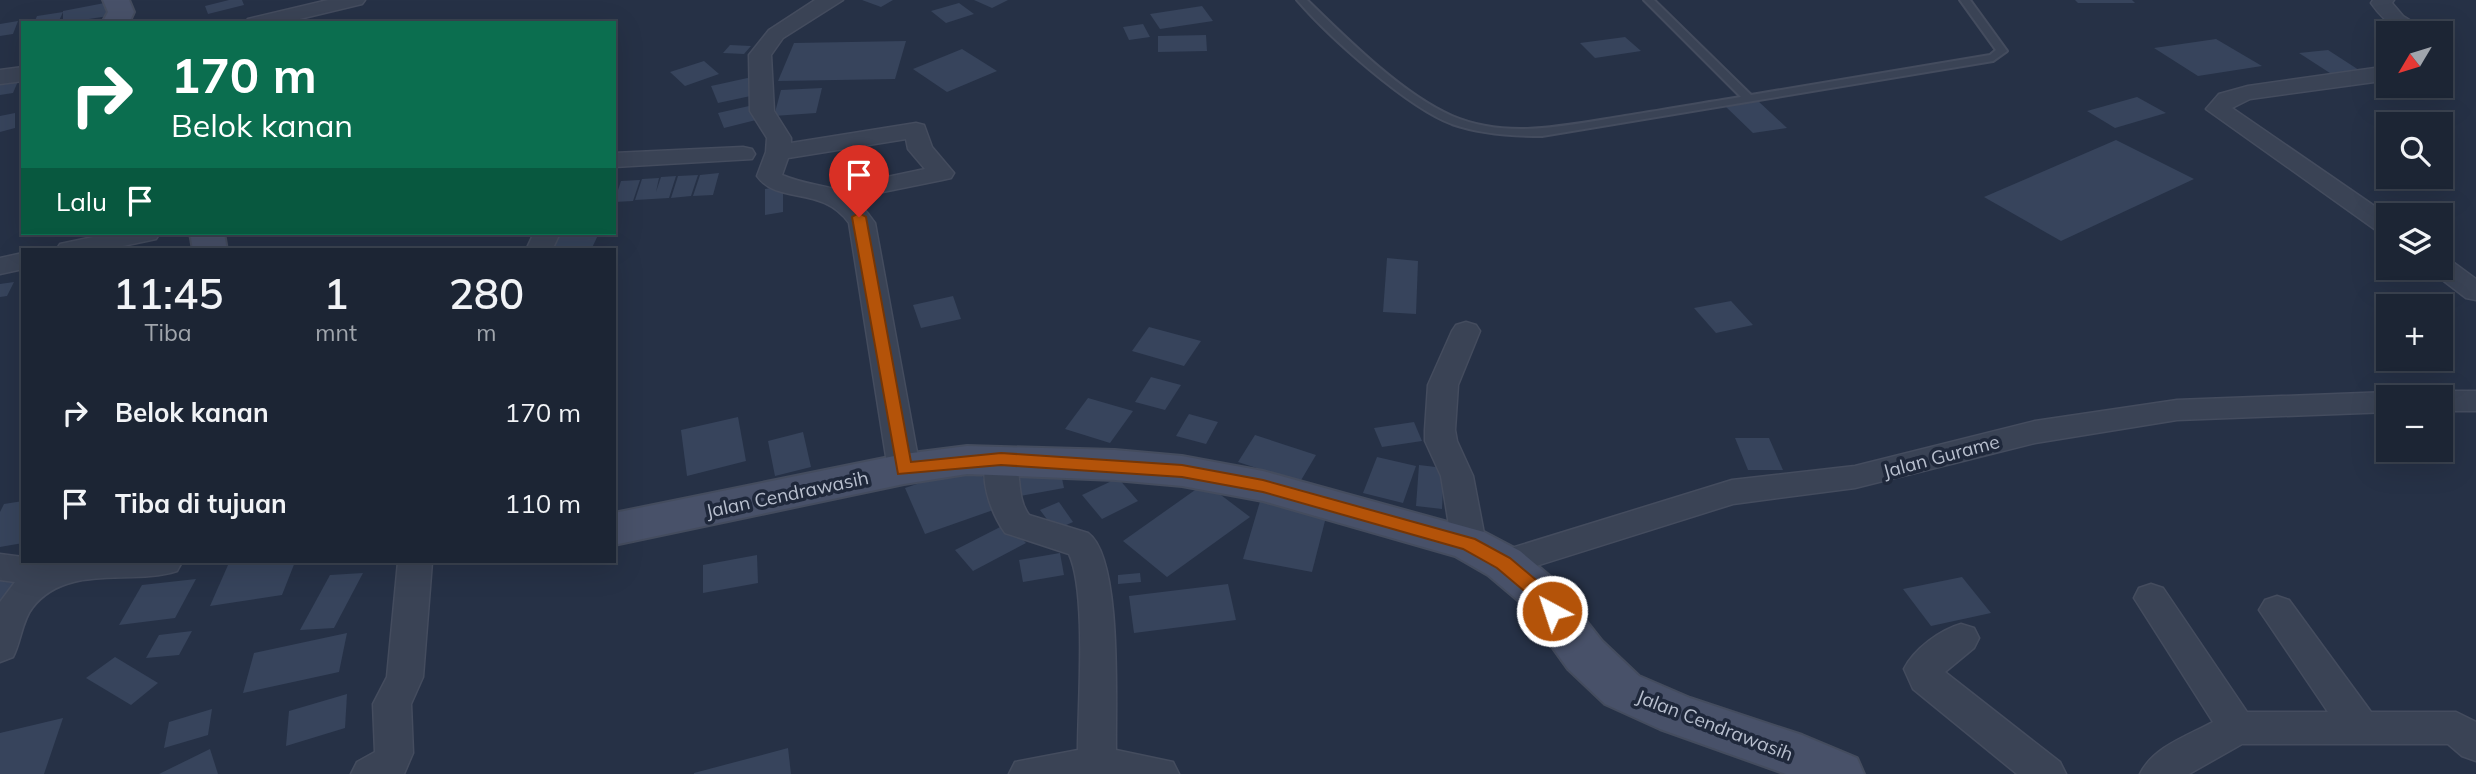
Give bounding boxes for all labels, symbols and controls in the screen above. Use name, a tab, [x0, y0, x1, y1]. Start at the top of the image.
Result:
north arrow	[2376, 21, 2454, 98]
map controls	[2376, 21, 2453, 462]
text: 170 m	[171, 44, 317, 105]
icon: right	[56, 49, 147, 140]
text: Belok kanan	[171, 105, 353, 145]
button: search	[2376, 112, 2453, 189]
pin	[829, 145, 889, 217]
icon: arrive	[840, 156, 878, 194]
icon: arrive	[121, 182, 159, 220]
text: Lalu	[56, 185, 107, 218]
button: layers	[2376, 203, 2453, 280]
text: 11:45	[113, 267, 223, 320]
text: 1	[323, 267, 349, 320]
text: 280	[449, 267, 524, 320]
button: +	[2376, 294, 2453, 371]
text: Tiba	[145, 318, 192, 347]
text: mnt	[315, 318, 357, 347]
text: m	[476, 318, 497, 347]
button: −	[2376, 385, 2453, 462]
icon: right	[56, 394, 94, 432]
text: Belok kanan	[115, 396, 269, 429]
text: 170 m	[505, 396, 581, 429]
street label: Jalan Gurame	[1880, 429, 2002, 483]
street label: Jalan Cendrawasih	[703, 465, 871, 523]
icon: arrive	[56, 485, 94, 523]
text: Tiba di tujuan	[115, 487, 287, 520]
text: 110 m	[505, 487, 581, 520]
position arrow	[1515, 574, 1589, 648]
street label: Jalan Cendrawasih	[1633, 684, 1797, 766]

